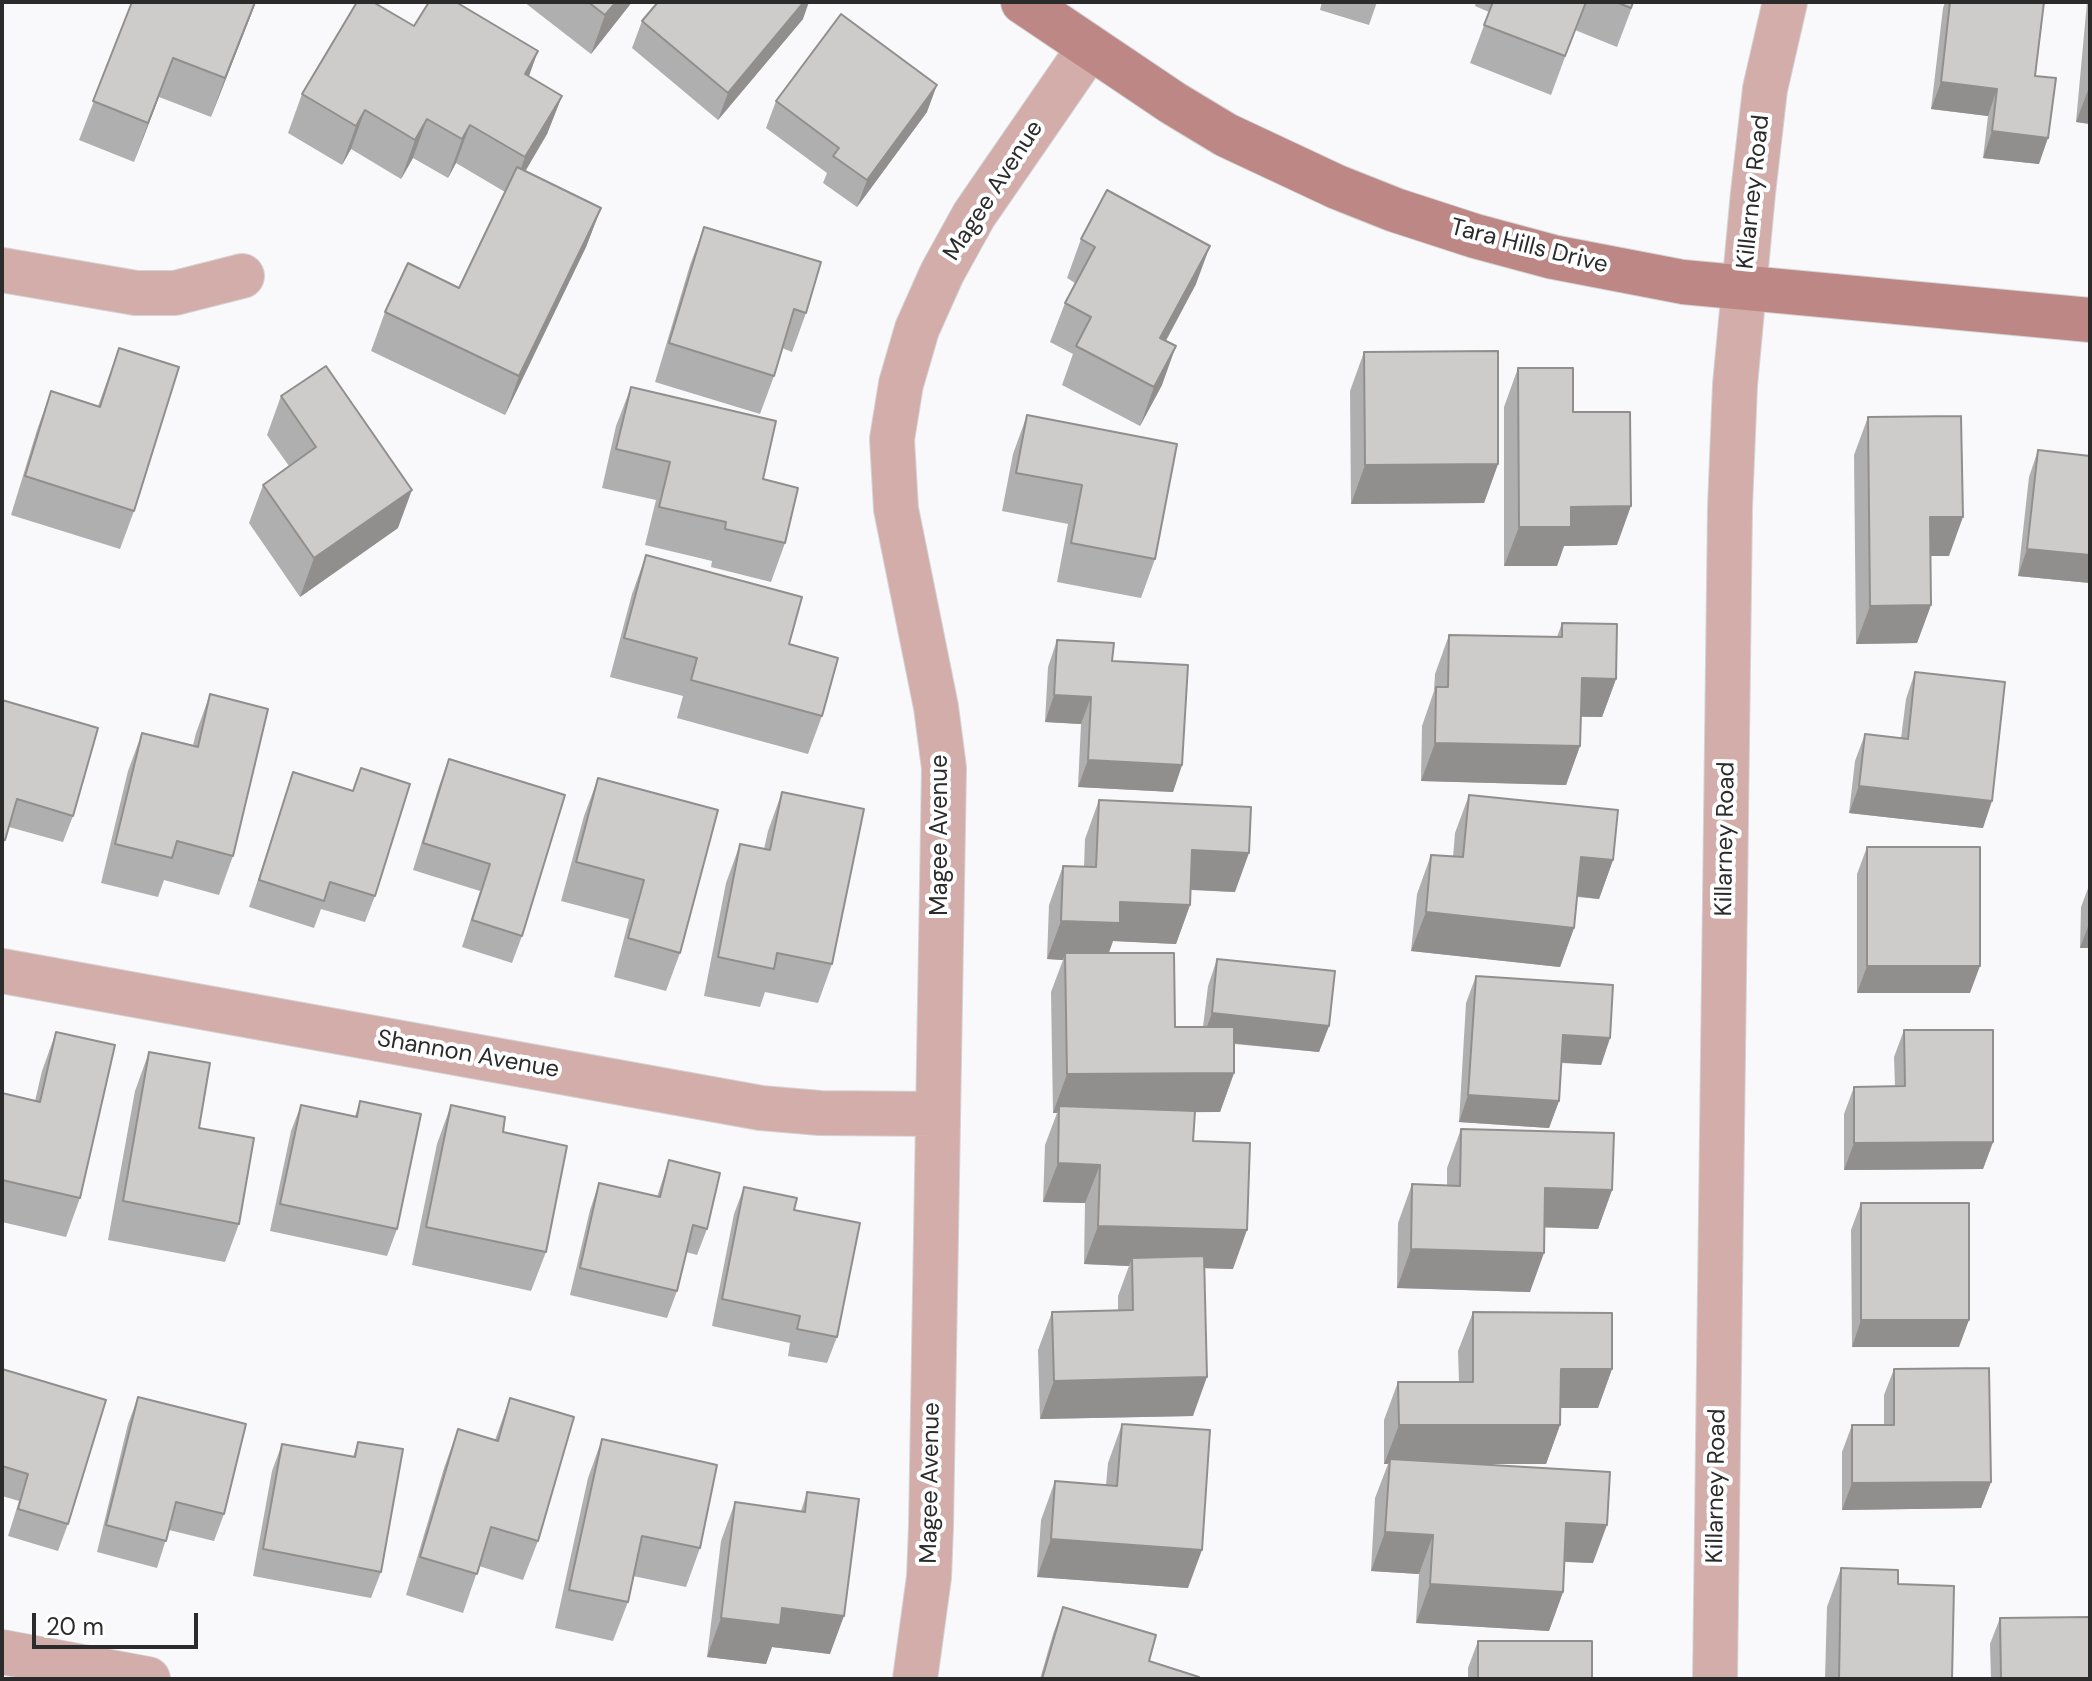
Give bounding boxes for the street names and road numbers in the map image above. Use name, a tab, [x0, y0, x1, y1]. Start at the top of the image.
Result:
street label: Killarney Road	[1732, 113, 1776, 271]
street label: Magee Avenue	[938, 115, 1050, 267]
street label: Tara Hills Drive	[1447, 214, 1611, 280]
street label: Magee Avenue	[927, 754, 955, 916]
street label: Killarney Road	[1710, 761, 1742, 917]
street label: Shannon Avenue	[375, 1025, 561, 1085]
street label: Magee Avenue	[915, 1402, 947, 1564]
street label: Killarney Road	[1701, 1408, 1733, 1564]

